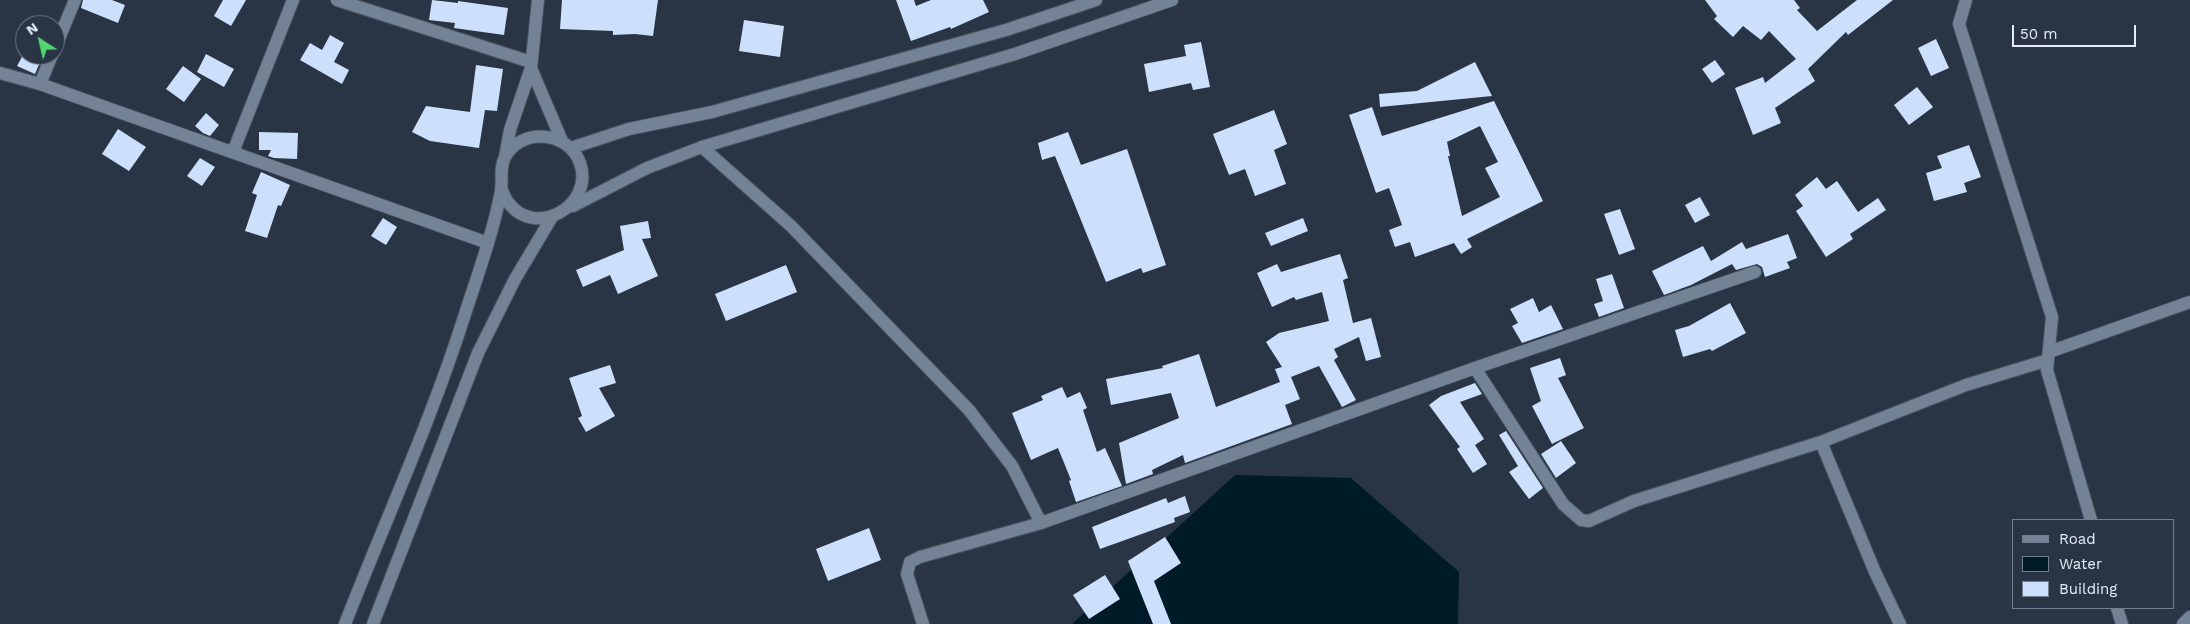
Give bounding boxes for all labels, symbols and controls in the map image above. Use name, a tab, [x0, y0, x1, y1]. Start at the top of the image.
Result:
north arrow	[15, 15, 65, 65]
scale bar	[2015, 15, 2139, 47]
text: N	[23, 19, 41, 38]
text: 50 m	[2020, 25, 2057, 43]
legend	[2012, 519, 2175, 609]
text: Road	[2059, 530, 2096, 548]
text: Water	[2059, 555, 2102, 573]
text: Building	[2059, 580, 2117, 598]

